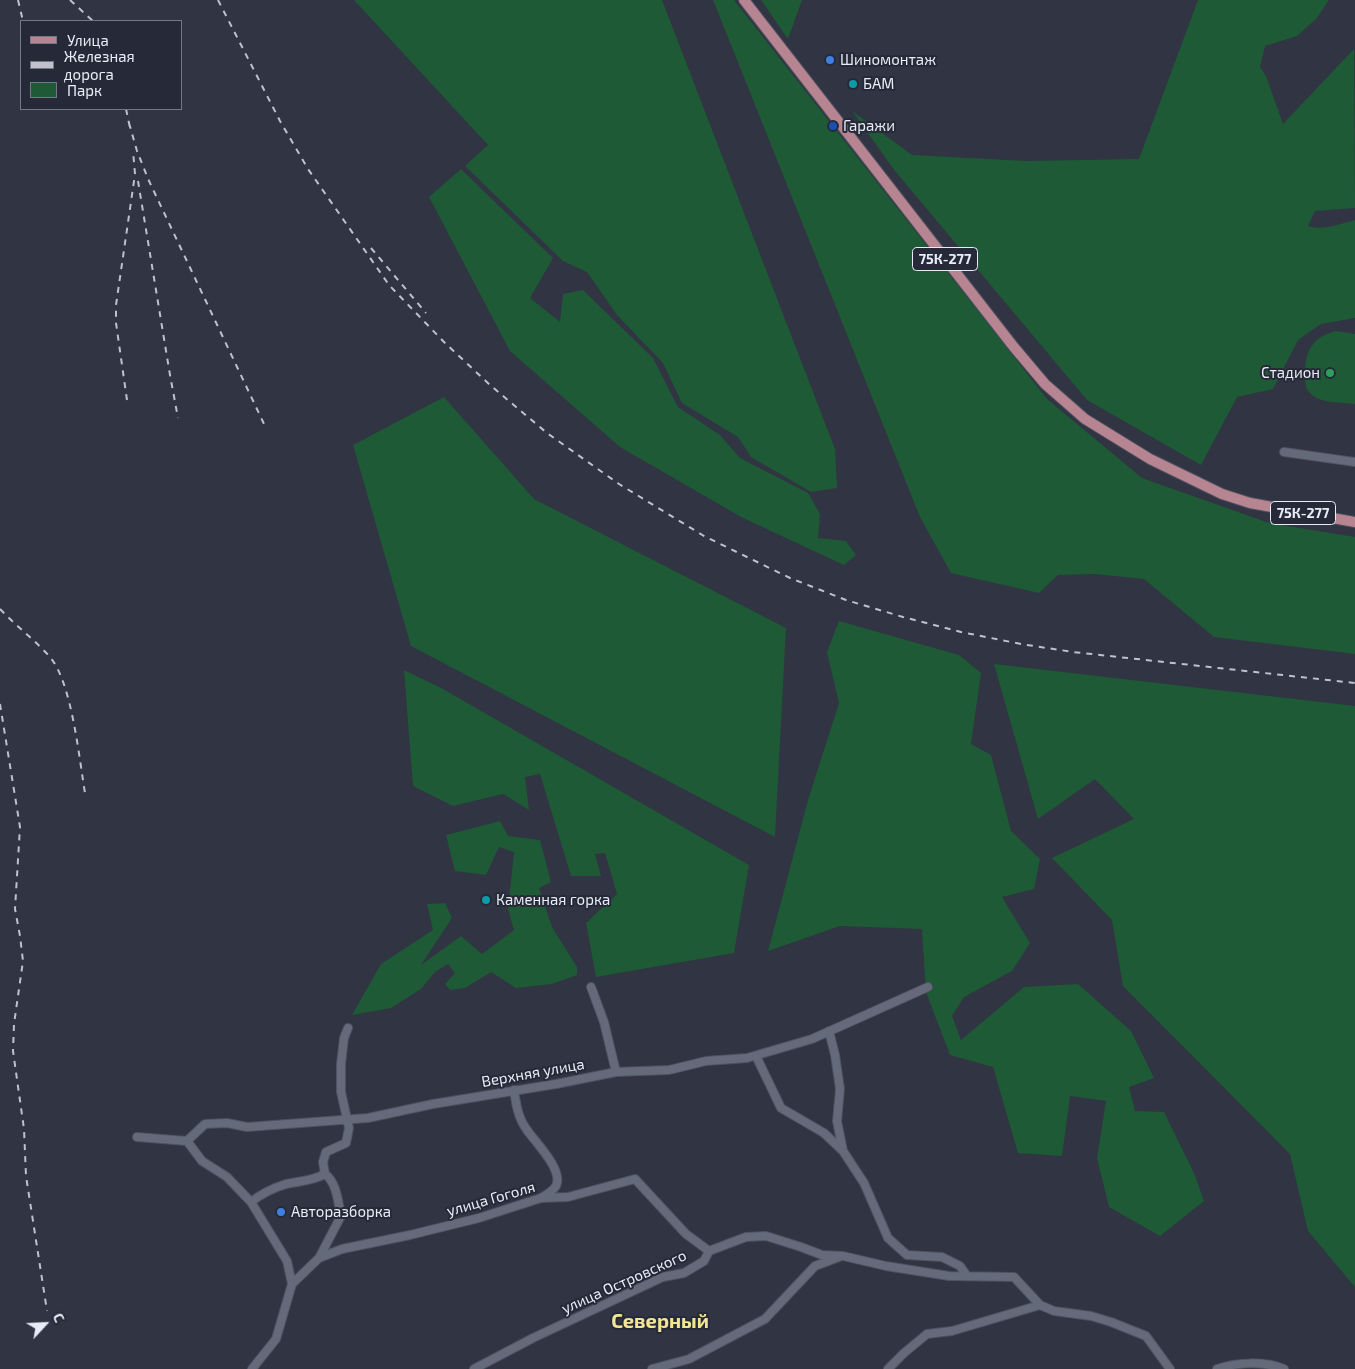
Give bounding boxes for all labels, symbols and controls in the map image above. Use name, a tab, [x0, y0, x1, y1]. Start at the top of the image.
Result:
legend	[20, 20, 182, 110]
text: Улица	[67, 31, 109, 49]
text: Железная дорога	[64, 47, 135, 83]
place label: Шиномонтаж	[840, 51, 936, 69]
marker: Шиномонтаж	[824, 54, 836, 66]
place label: БАМ	[863, 75, 894, 93]
marker: БАМ	[847, 78, 859, 90]
text: Парк	[67, 81, 102, 99]
place label: Гаражи	[843, 117, 895, 135]
marker: Гаражи	[827, 120, 839, 132]
road number: 75К-277	[912, 248, 978, 270]
place label: Стадион	[1261, 364, 1320, 382]
marker: Стадион	[1324, 367, 1336, 379]
road number: 75К-277	[1270, 502, 1336, 524]
place label: Каменная горка	[496, 891, 610, 909]
marker: Каменная горка	[480, 894, 492, 906]
street label: Верхняя улица	[480, 1055, 586, 1091]
street label: улица Гоголя	[445, 1178, 537, 1220]
place label: Авторазборка	[291, 1203, 391, 1221]
marker: Авторазборка	[275, 1206, 287, 1218]
street label: улица Островского	[559, 1246, 689, 1318]
north arrow	[20, 1299, 70, 1349]
district label: Северный	[611, 1309, 709, 1333]
text: С	[50, 1310, 68, 1325]

